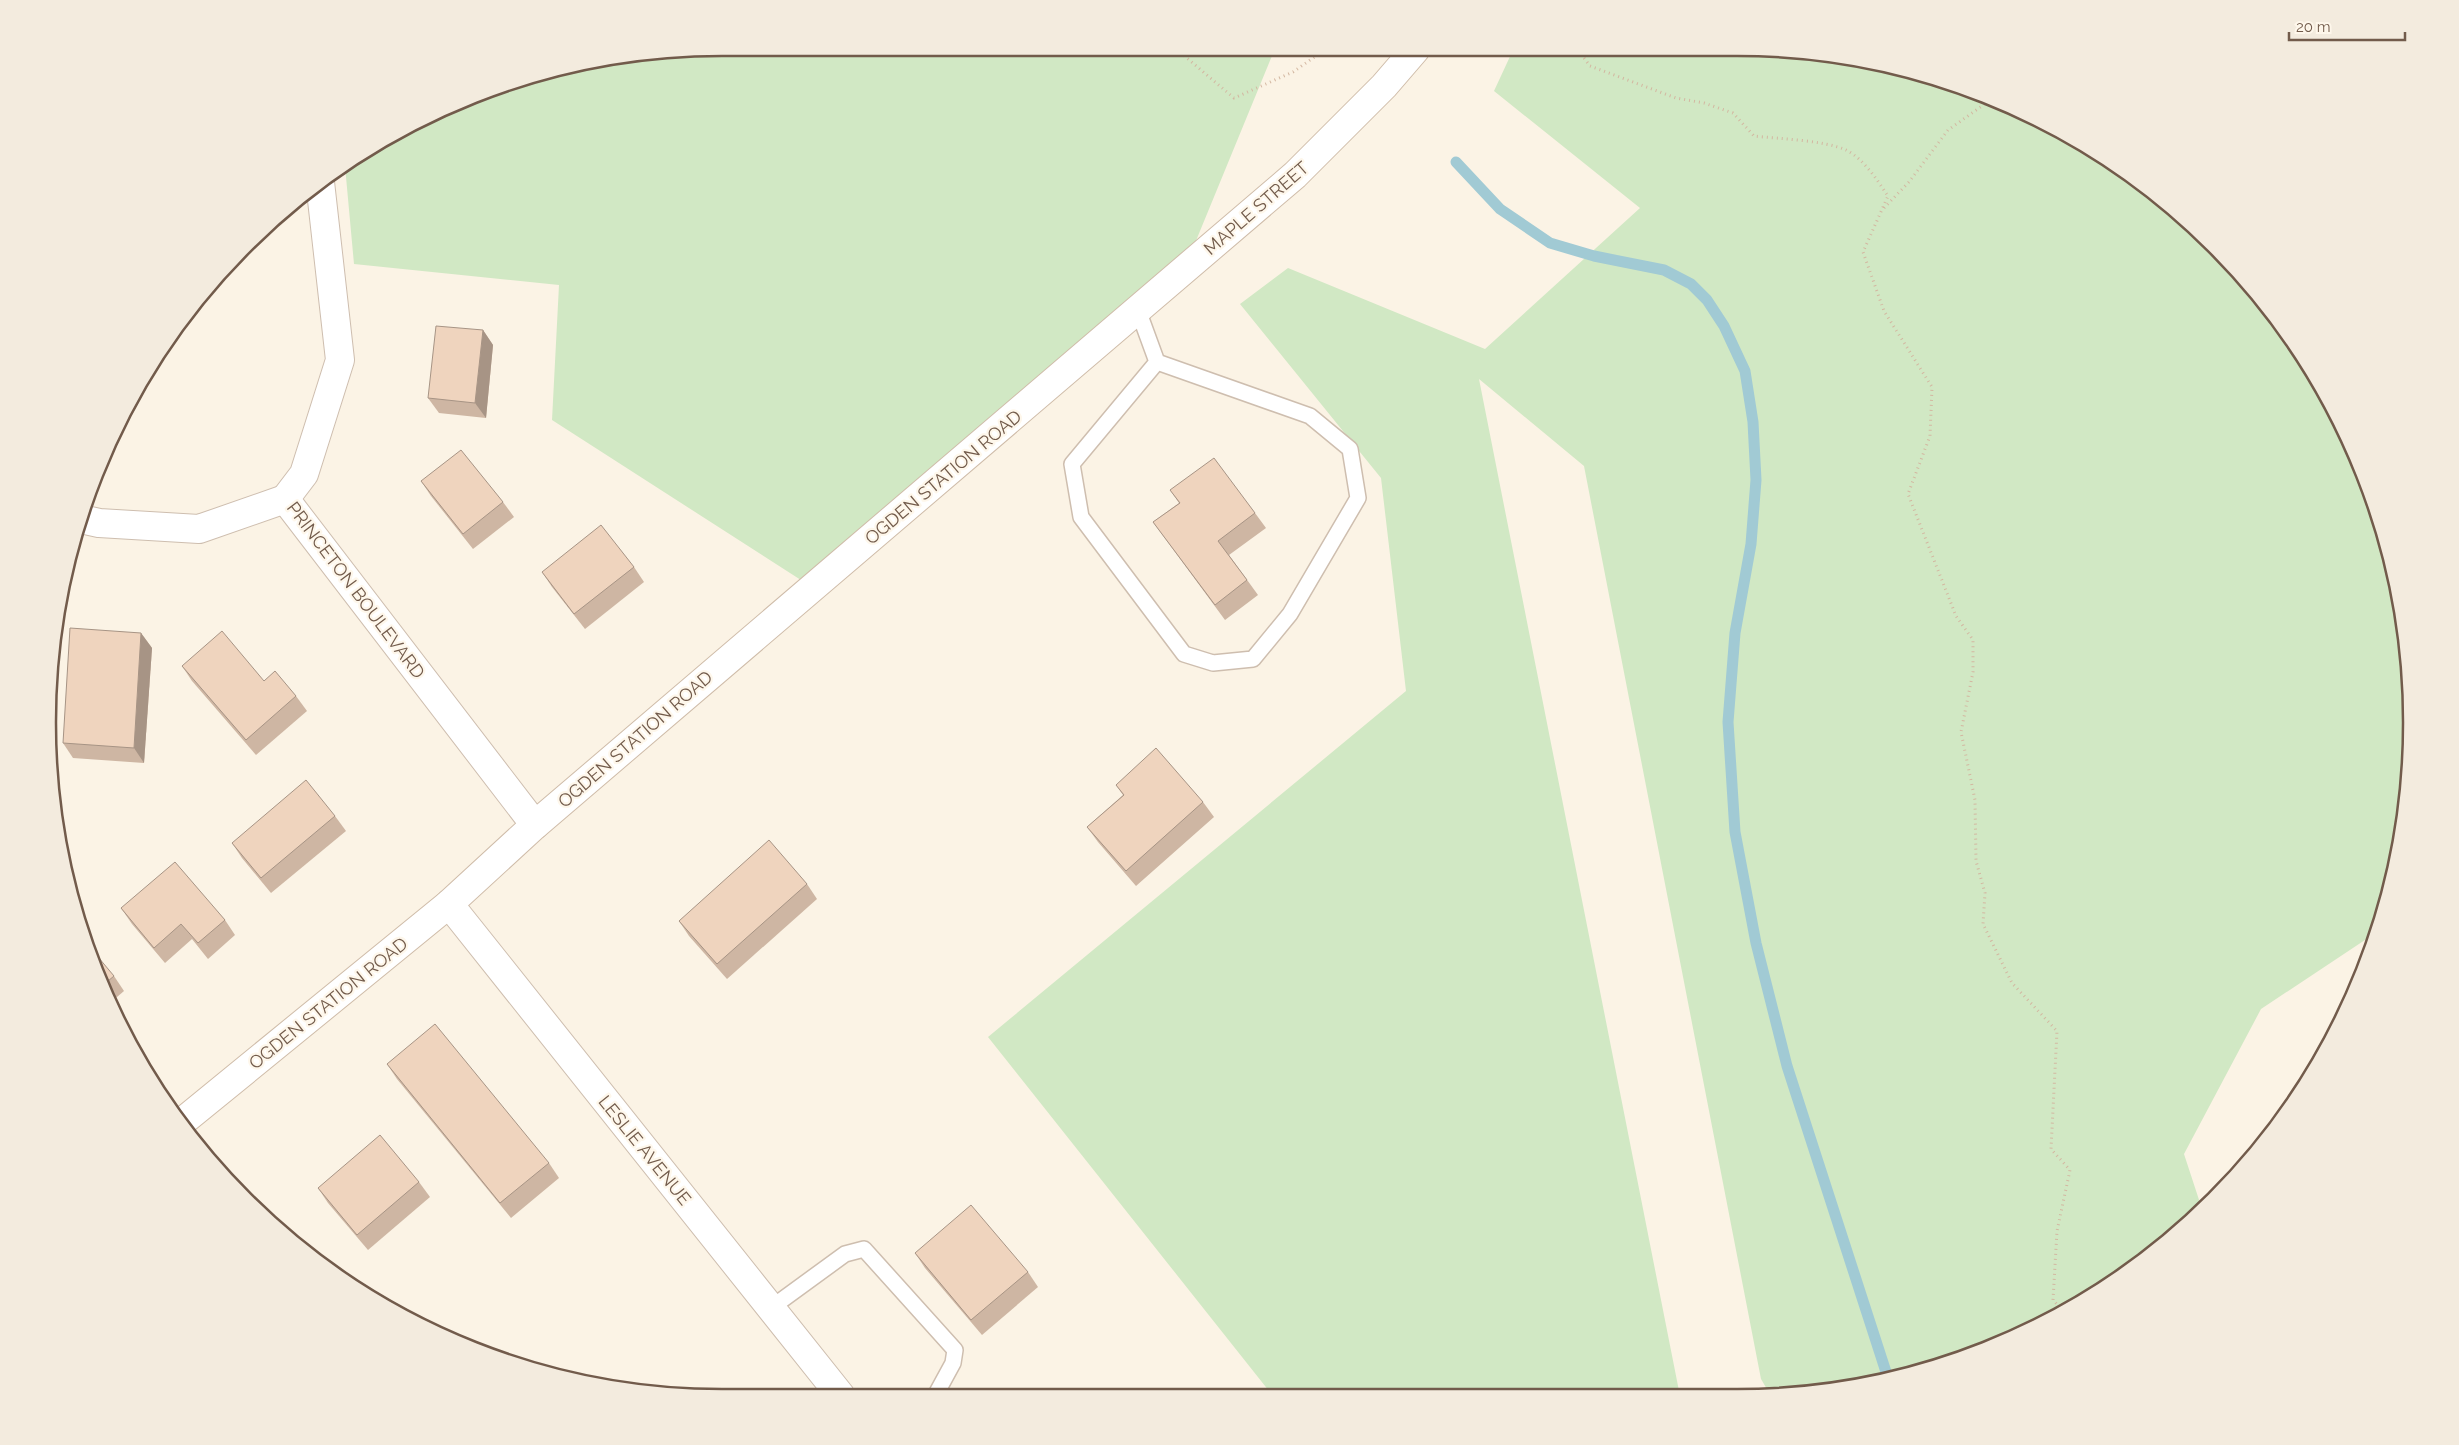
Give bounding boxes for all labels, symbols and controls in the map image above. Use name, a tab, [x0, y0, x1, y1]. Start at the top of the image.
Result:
scale bar	[2289, 10, 2405, 42]
text: 20 m	[2296, 18, 2331, 36]
street label: MAPLE STREET	[1199, 157, 1313, 259]
street label: OGDEN STATION ROAD	[861, 405, 1026, 549]
street label: PRINCETON BOULEVARD	[283, 498, 429, 683]
street label: OGDEN STATION ROAD	[554, 666, 717, 812]
street label: OGDEN STATION ROAD	[245, 933, 411, 1073]
street label: LESLIE AVENUE	[594, 1091, 696, 1209]

